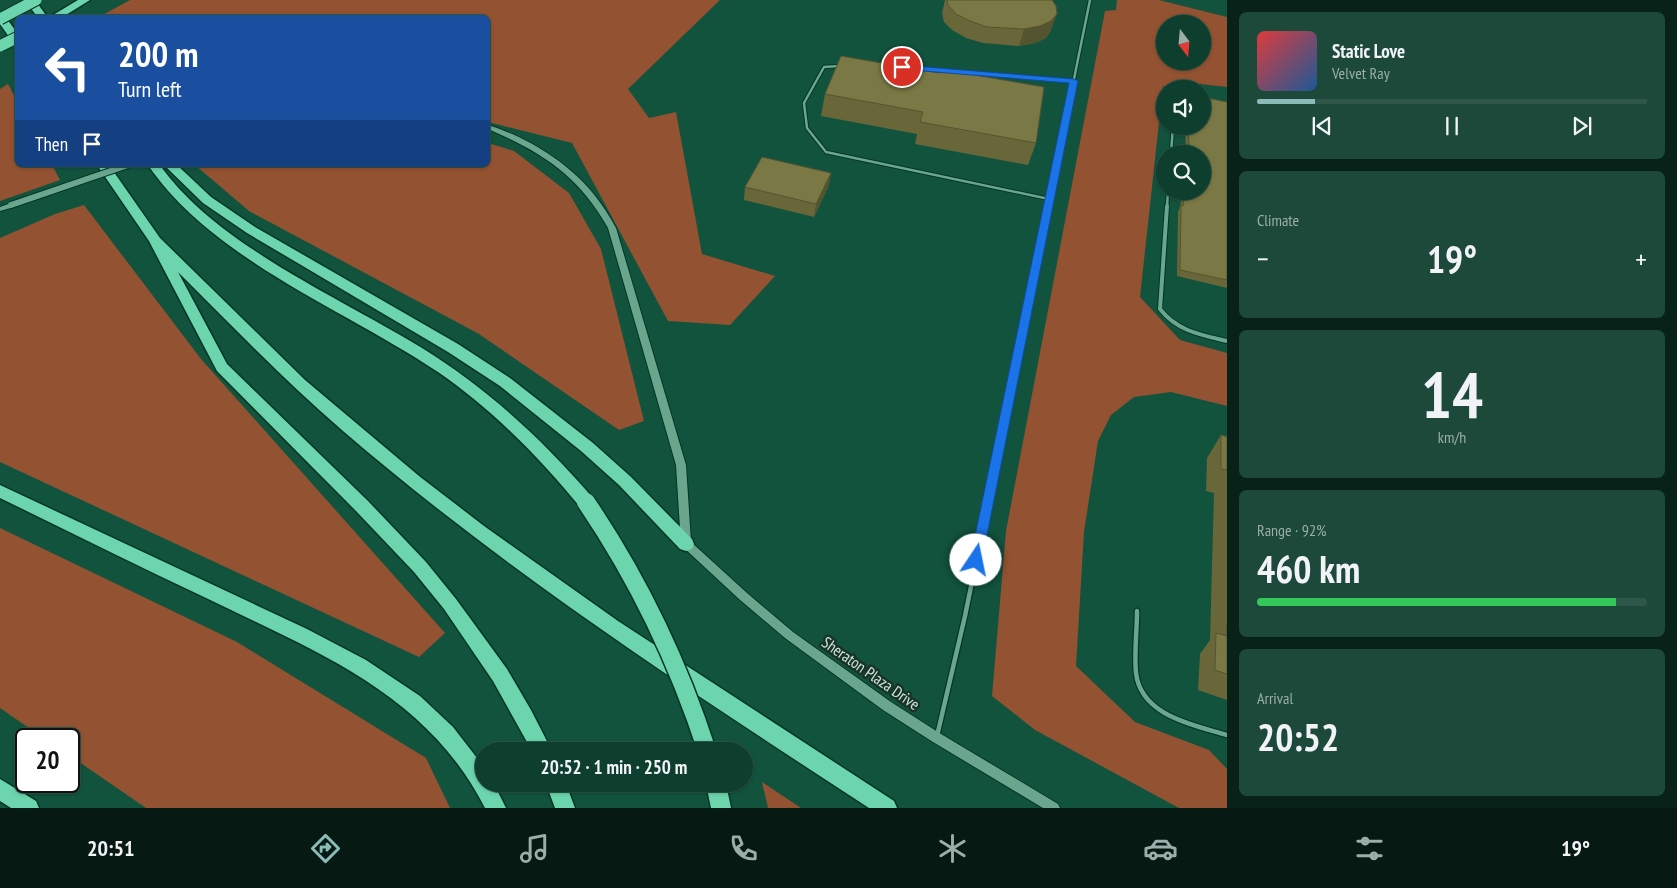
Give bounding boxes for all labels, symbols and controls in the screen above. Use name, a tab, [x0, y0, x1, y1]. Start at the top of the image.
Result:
north arrow	[1156, 15, 1211, 70]
map controls	[1156, 15, 1211, 200]
text: 200 m	[118, 31, 199, 77]
icon: left	[35, 35, 100, 100]
text: Static Love	[1332, 39, 1405, 63]
pin	[881, 46, 923, 88]
icon: arrive	[888, 53, 916, 81]
text: Velvet Ray	[1332, 63, 1390, 83]
text: Turn left	[118, 75, 182, 103]
button: sound	[1156, 80, 1211, 135]
icon: previous	[1308, 112, 1336, 140]
icon: pause	[1438, 112, 1466, 140]
icon: next	[1568, 112, 1596, 140]
icon: arrive	[78, 130, 106, 158]
text: Then	[35, 132, 68, 156]
button: search	[1156, 145, 1211, 200]
text: Climate	[1257, 210, 1299, 230]
text: 19°	[1427, 234, 1477, 283]
text: −	[1257, 240, 1269, 277]
text: +	[1635, 240, 1647, 277]
text: 14	[1421, 352, 1483, 436]
text: km/h	[1438, 427, 1466, 447]
text: Range · 92%	[1257, 520, 1326, 540]
position arrow	[949, 533, 1001, 585]
text: 460 km	[1257, 544, 1360, 593]
street label: Sheraton Plaza Drive	[818, 632, 924, 714]
text: Arrival	[1257, 688, 1293, 708]
text: 20:52	[1257, 712, 1339, 761]
speed limit sign: 20	[15, 728, 80, 793]
text: 20:52 · 1 min · 250 m	[541, 755, 687, 779]
icon: directions	[308, 831, 343, 866]
icon: music	[517, 831, 552, 866]
icon: phone	[726, 831, 761, 866]
icon: climate	[935, 831, 970, 866]
icon: car	[1143, 831, 1178, 866]
icon: filters	[1352, 831, 1387, 866]
text: 20:51	[87, 834, 134, 862]
text: 19°	[1561, 834, 1590, 862]

